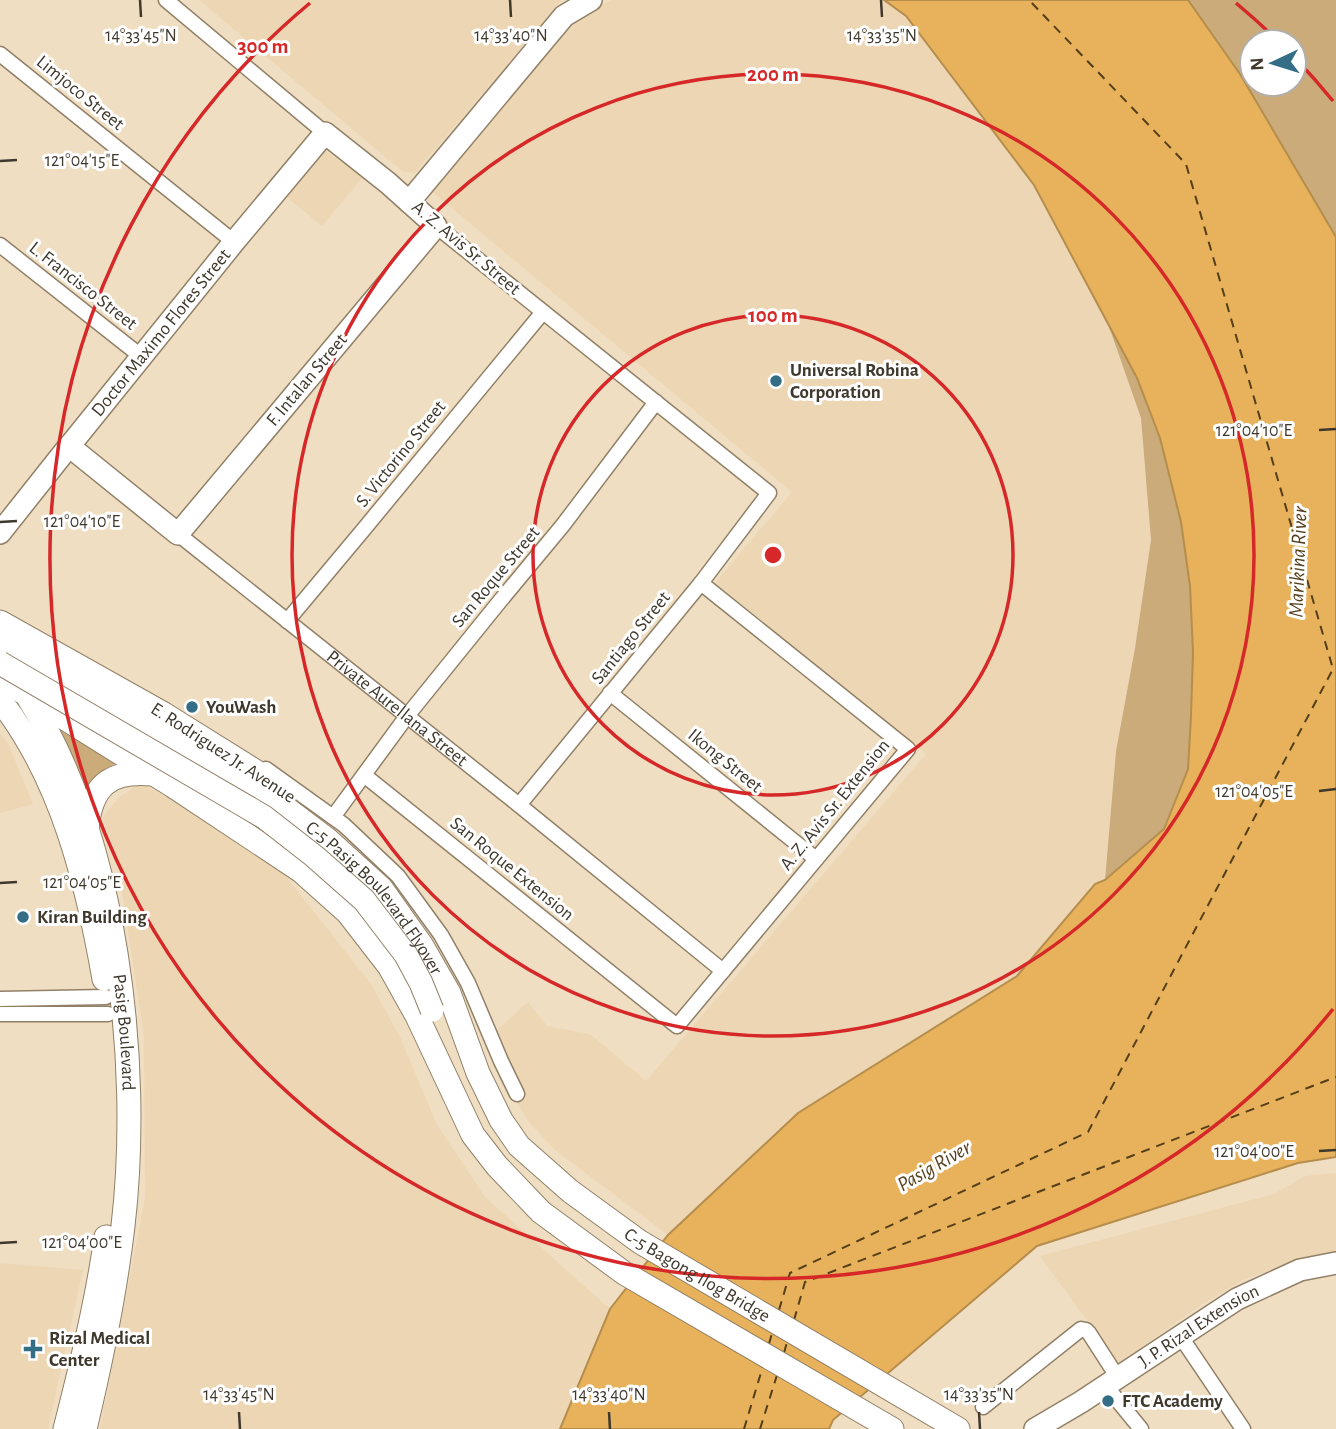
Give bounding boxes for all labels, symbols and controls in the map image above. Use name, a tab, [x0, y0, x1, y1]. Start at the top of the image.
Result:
text: 14°33'45"N	[105, 27, 177, 45]
text: 14°33'40"N	[474, 27, 548, 45]
text: 14°33'35"N	[847, 27, 917, 45]
north arrow	[1238, 28, 1308, 98]
text: 300 m	[237, 36, 289, 57]
street label: Limjoco Street	[33, 52, 127, 134]
text: N	[1248, 57, 1267, 71]
text: 200 m	[747, 64, 799, 85]
text: 121°04'15"E	[45, 152, 120, 170]
street label: A. Z. Avis Sr. Street	[408, 197, 524, 299]
street label: L. Francisco Street	[26, 238, 140, 334]
street label: Doctor Maximo Flores Street	[88, 245, 234, 420]
text: 100 m	[748, 305, 798, 326]
street label: F. Intalan Street	[263, 330, 351, 430]
place label: Universal Robina Corporation	[790, 361, 919, 402]
marker: Universal Robina Corporation	[768, 373, 784, 389]
street label: S. Victorino Street	[353, 397, 449, 511]
text: 121°04'10"E	[1216, 422, 1293, 440]
water label: Marikina River	[1286, 505, 1310, 618]
text: 121°04'10"E	[44, 513, 121, 531]
street label: San Roque Street	[448, 523, 544, 631]
centre of rings	[761, 543, 785, 567]
street label: Santiago Street	[588, 588, 674, 688]
street label: Private Aurellana Street	[323, 647, 471, 770]
place label: YouWash	[206, 698, 276, 717]
street label: E. Rodriguez Jr. Avenue	[147, 699, 299, 807]
marker: YouWash	[184, 699, 200, 715]
street label: Ikong Street	[684, 725, 766, 797]
street label: A. Z. Avis Sr. Extension	[776, 736, 894, 874]
text: 121°04'05"E	[1215, 783, 1293, 801]
street label: San Roque Extension	[447, 813, 577, 925]
street label: C-5 Pasig Boulevard Flyover	[302, 817, 446, 978]
text: 121°04'05"E	[43, 874, 121, 892]
place label: Kiran Building	[37, 908, 147, 927]
marker: Kiran Building	[15, 909, 31, 925]
street label: Pasig Boulevard	[110, 973, 138, 1091]
water label: Pasig River	[894, 1136, 975, 1195]
text: 121°04'00"E	[1214, 1143, 1294, 1161]
street label: C-5 Bagong Ilog Bridge	[621, 1224, 773, 1326]
text: 121°04'00"E	[42, 1234, 122, 1252]
street label: J. P. Rizal Extension	[1135, 1281, 1262, 1371]
place label: Rizal Medical Center	[49, 1329, 150, 1370]
marker: Rizal Medical Center	[23, 1339, 43, 1359]
text: 14°33'45"N	[203, 1386, 275, 1404]
text: 14°33'40"N	[572, 1386, 646, 1404]
text: 14°33'35"N	[944, 1386, 1014, 1404]
place label: FTC Academy	[1122, 1392, 1223, 1411]
marker: FTC Academy	[1100, 1393, 1116, 1409]

